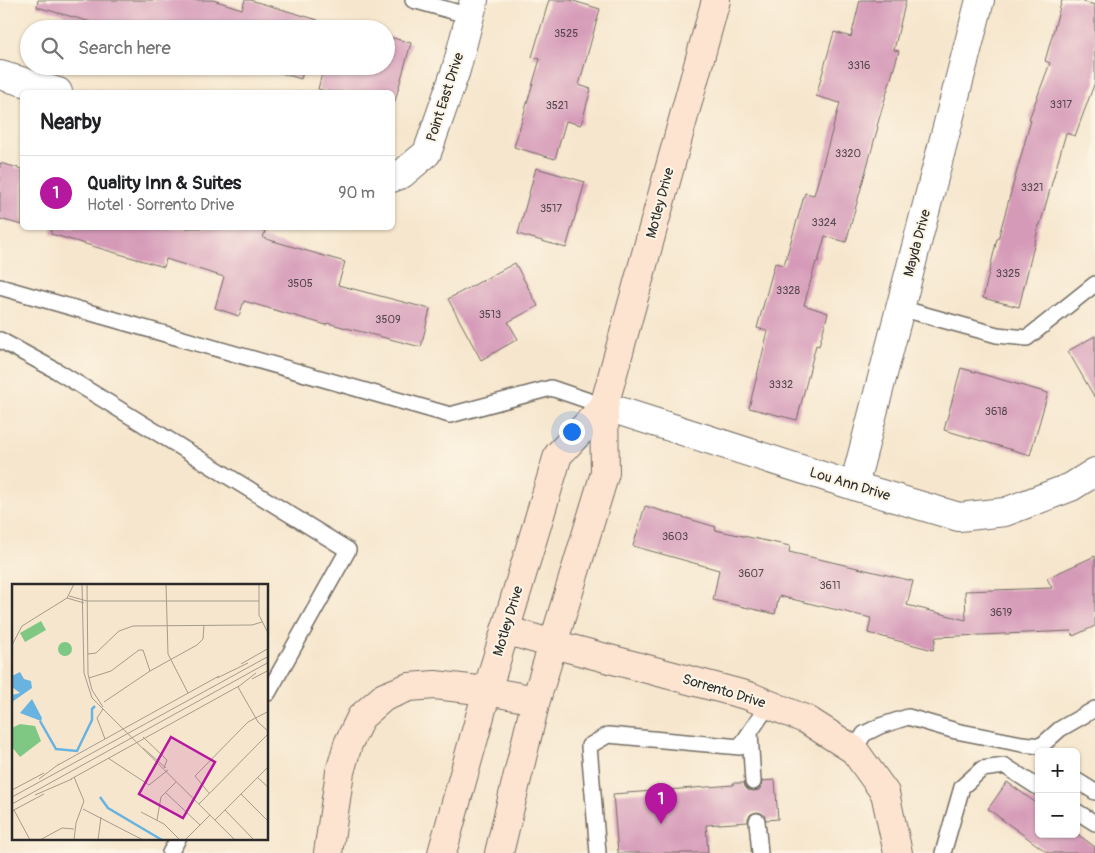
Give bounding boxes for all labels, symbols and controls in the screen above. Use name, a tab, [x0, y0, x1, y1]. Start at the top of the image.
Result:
search box	[20, 20, 395, 75]
house number: 3525	[554, 27, 578, 40]
icon: search	[38, 34, 66, 62]
text: Search here	[78, 36, 171, 60]
street label: Point East Drive	[423, 50, 467, 144]
house number: 3316	[848, 59, 870, 72]
house number: 3317	[1050, 98, 1072, 111]
house number: 3521	[546, 99, 568, 112]
text: Nearby	[40, 109, 101, 136]
house number: 3320	[835, 147, 861, 160]
street label: Motley Drive	[642, 166, 678, 240]
text: Quality Inn & Suites	[87, 171, 241, 195]
house number: 3321	[1021, 181, 1043, 194]
text: 1	[53, 183, 59, 203]
text: 90 m	[338, 183, 375, 203]
text: Hotel · Sorrento Drive	[87, 195, 234, 215]
house number: 3517	[540, 202, 562, 215]
street label: Mayda Drive	[900, 207, 934, 278]
house number: 3324	[812, 216, 837, 229]
house number: 3325	[996, 267, 1020, 280]
house number: 3505	[287, 277, 313, 290]
house number: 3328	[776, 284, 800, 297]
house number: 3513	[479, 308, 501, 321]
house number: 3509	[375, 313, 401, 326]
house number: 3332	[769, 378, 793, 391]
house number: 3618	[985, 405, 1008, 418]
your location	[559, 419, 585, 445]
street label: Lou Ann Drive	[808, 464, 892, 504]
house number: 3603	[662, 530, 688, 543]
house number: 3607	[738, 567, 764, 580]
house number: 3611	[819, 579, 841, 592]
inset map	[12, 584, 269, 840]
street label: Motley Drive	[489, 584, 527, 658]
house number: 3619	[990, 606, 1013, 619]
street label: Sorrento Drive	[680, 670, 768, 712]
map controls	[1035, 748, 1080, 838]
button: +	[1035, 748, 1080, 793]
pin: 1	[645, 783, 677, 824]
button: −	[1035, 793, 1080, 838]

